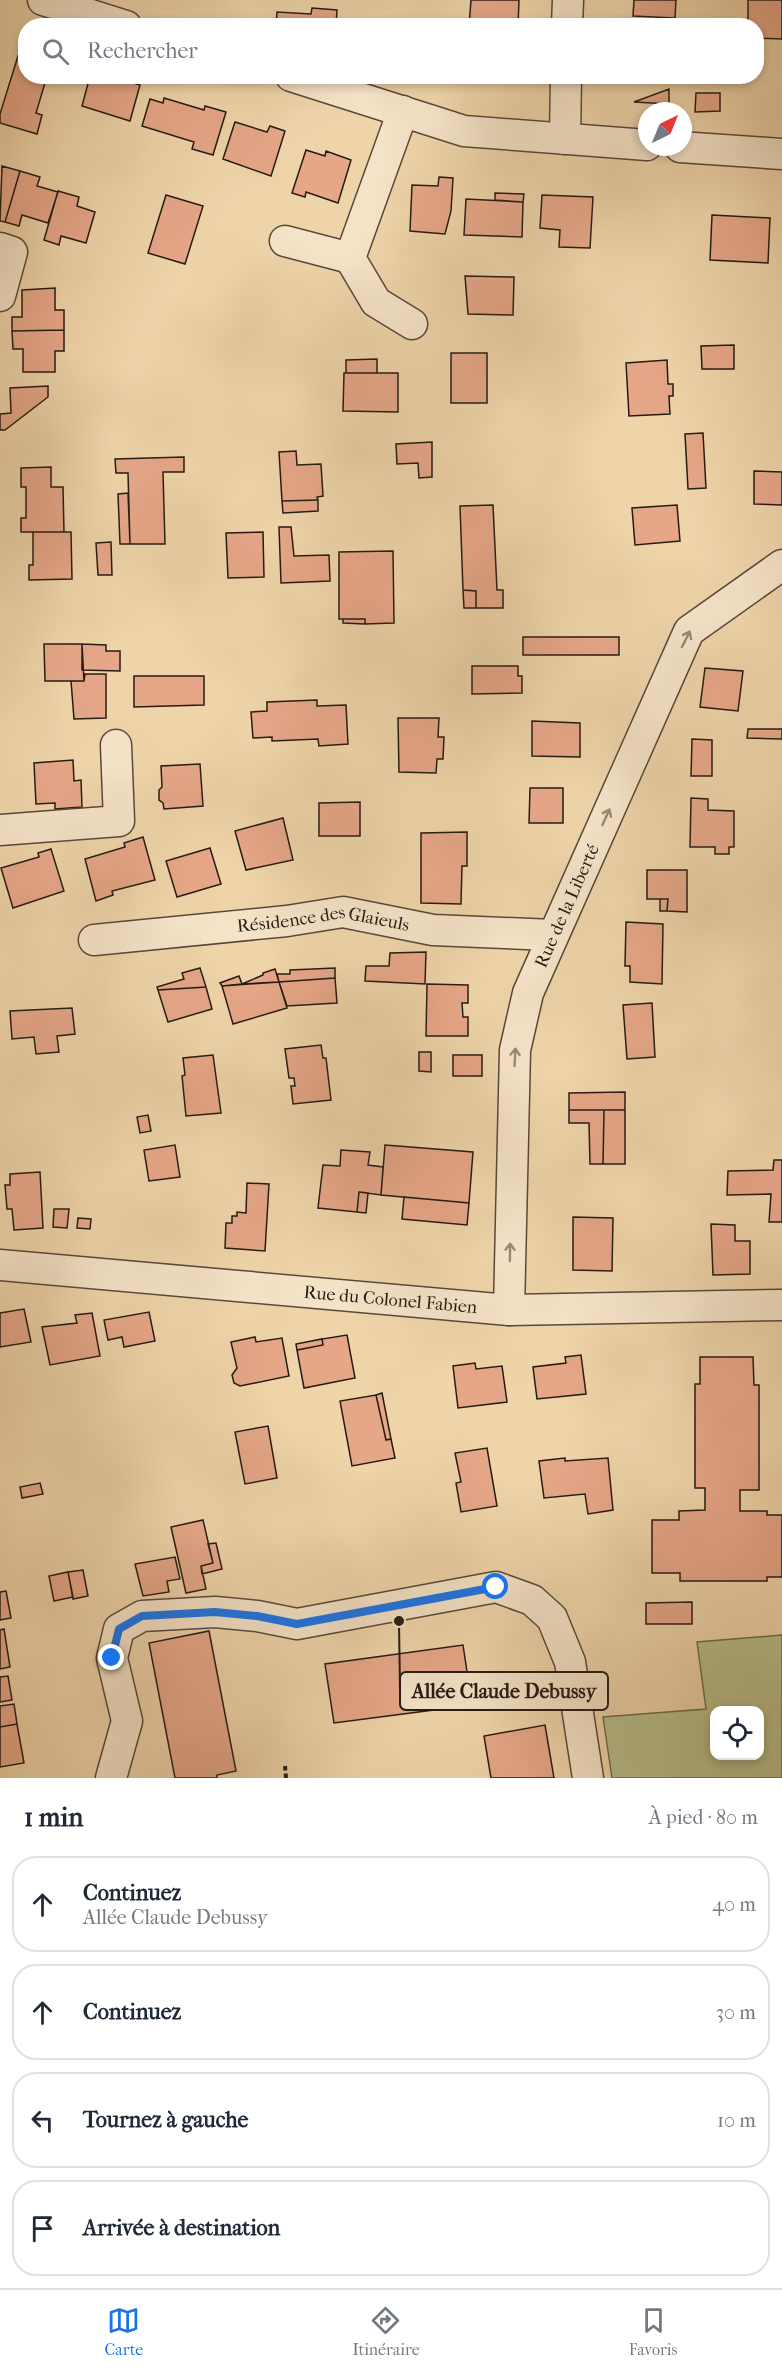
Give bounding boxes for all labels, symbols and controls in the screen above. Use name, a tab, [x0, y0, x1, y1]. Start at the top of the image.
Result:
search box	[18, 18, 764, 84]
icon: search	[39, 35, 72, 68]
text: Rechercher	[87, 38, 198, 64]
north arrow	[638, 102, 692, 156]
one-way arrow	[680, 631, 692, 648]
one-way arrow	[601, 808, 612, 826]
street label: Rue de la Liberté	[530, 841, 603, 971]
street label: Résidence des Glaieuls	[236, 901, 412, 936]
one-way arrow	[509, 1047, 520, 1067]
one-way arrow	[504, 1242, 516, 1262]
street label: Rue du Colonel Fabien	[303, 1281, 479, 1318]
route start	[482, 1573, 508, 1599]
route end	[98, 1644, 124, 1670]
callout: Allée Claude Debussy	[400, 1672, 608, 1710]
text: Allée Claude Debussy	[410, 1680, 598, 1703]
map controls	[710, 1706, 764, 1760]
button: locate	[710, 1706, 764, 1760]
text: 1 min	[24, 1802, 83, 1833]
text: À pied · 80 m	[649, 1806, 758, 1829]
text: Continuez	[83, 1880, 181, 1906]
icon: ahead	[26, 1888, 59, 1921]
text: 40 m	[712, 1893, 756, 1916]
text: Allée Claude Debussy	[83, 1906, 268, 1929]
icon: ahead	[26, 1996, 59, 2029]
text: Continuez	[83, 1999, 181, 2025]
text: 30 m	[716, 2001, 756, 2024]
icon: left	[26, 2104, 59, 2137]
text: Tournez à gauche	[83, 2107, 248, 2133]
text: 10 m	[717, 2109, 756, 2132]
icon: arrive	[26, 2212, 59, 2245]
text: Arrivée à destination	[83, 2215, 280, 2241]
tab: Carte	[105, 2304, 143, 2359]
tab: Itinéraire	[352, 2304, 420, 2359]
tab: Favoris	[629, 2304, 677, 2359]

